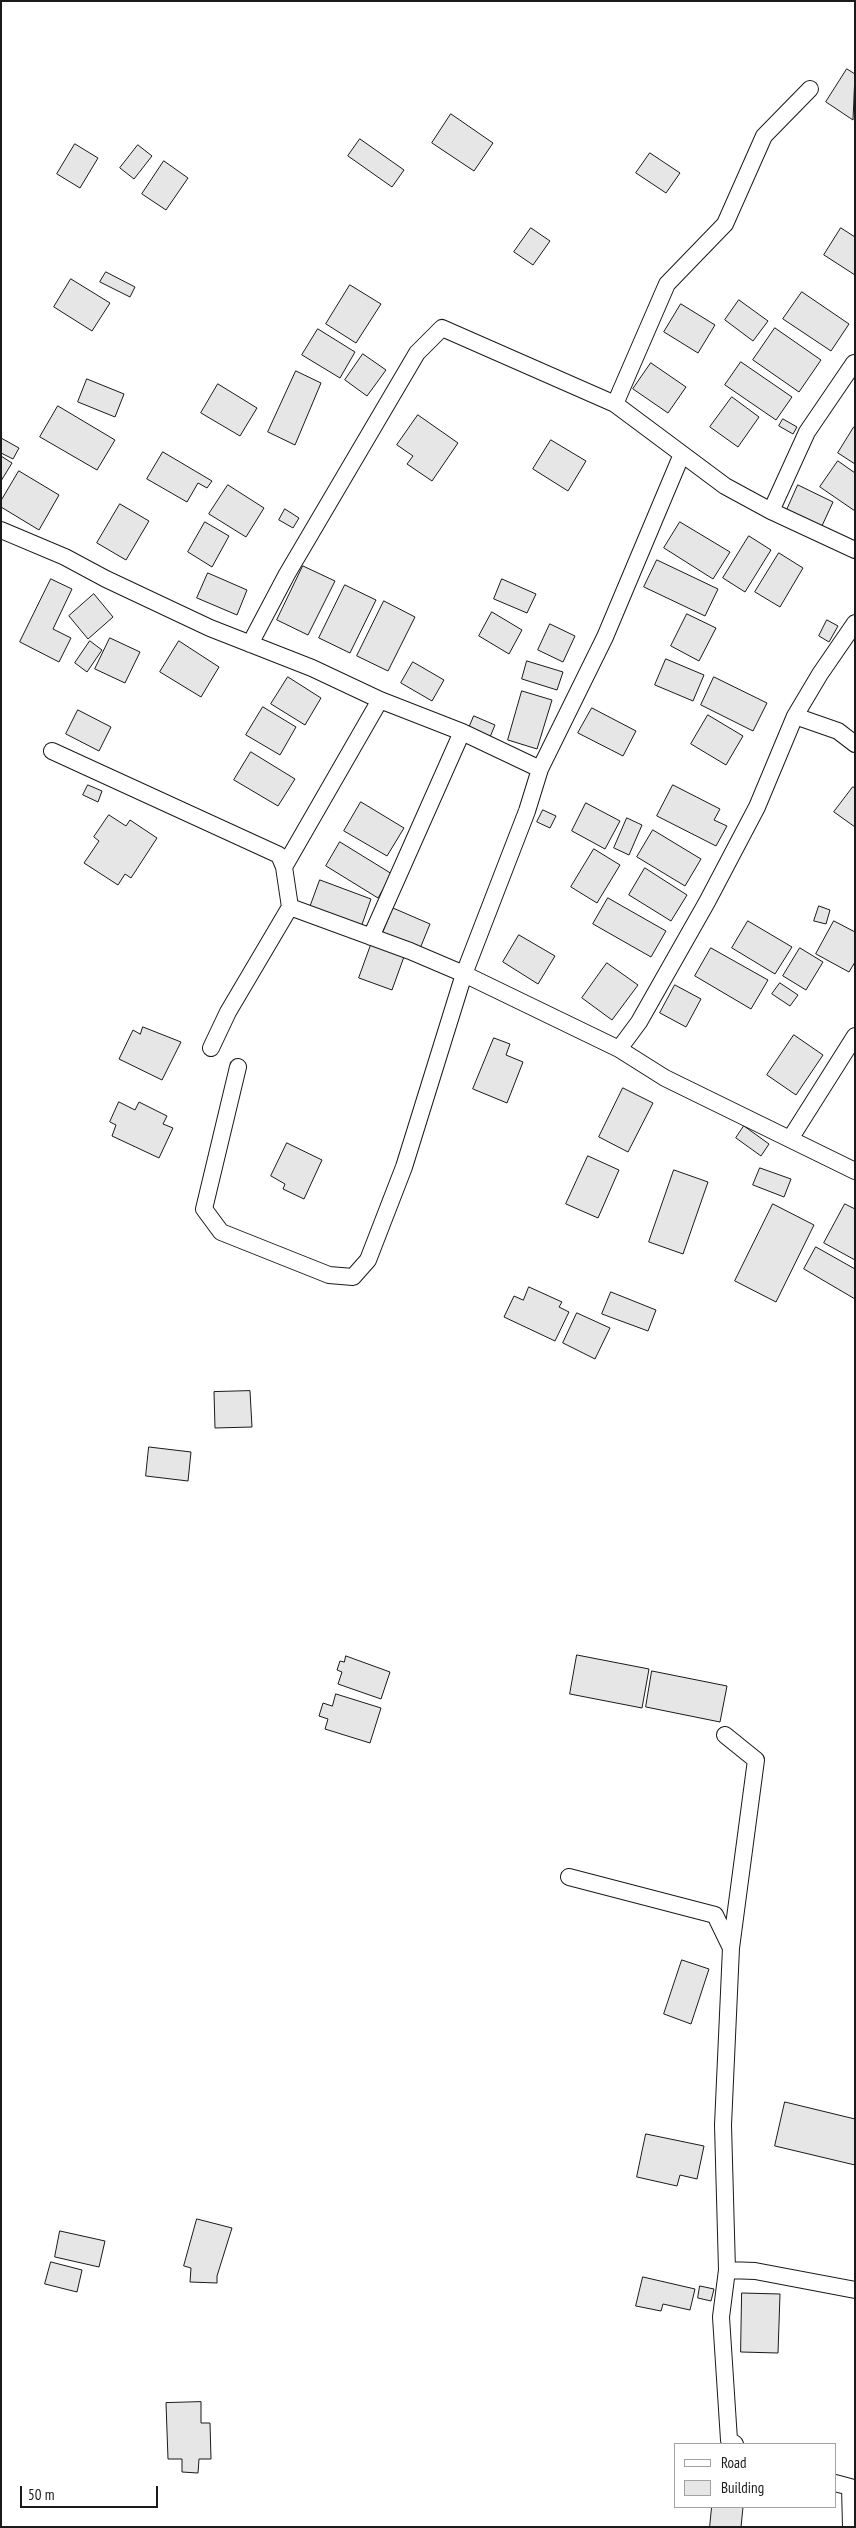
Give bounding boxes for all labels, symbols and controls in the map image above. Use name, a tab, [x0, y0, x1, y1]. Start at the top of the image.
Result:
legend	[674, 2443, 836, 2508]
text: Road	[721, 2453, 747, 2472]
scale bar	[22, 2476, 160, 2508]
text: Building	[721, 2478, 764, 2497]
text: 50 m	[28, 2485, 54, 2504]

